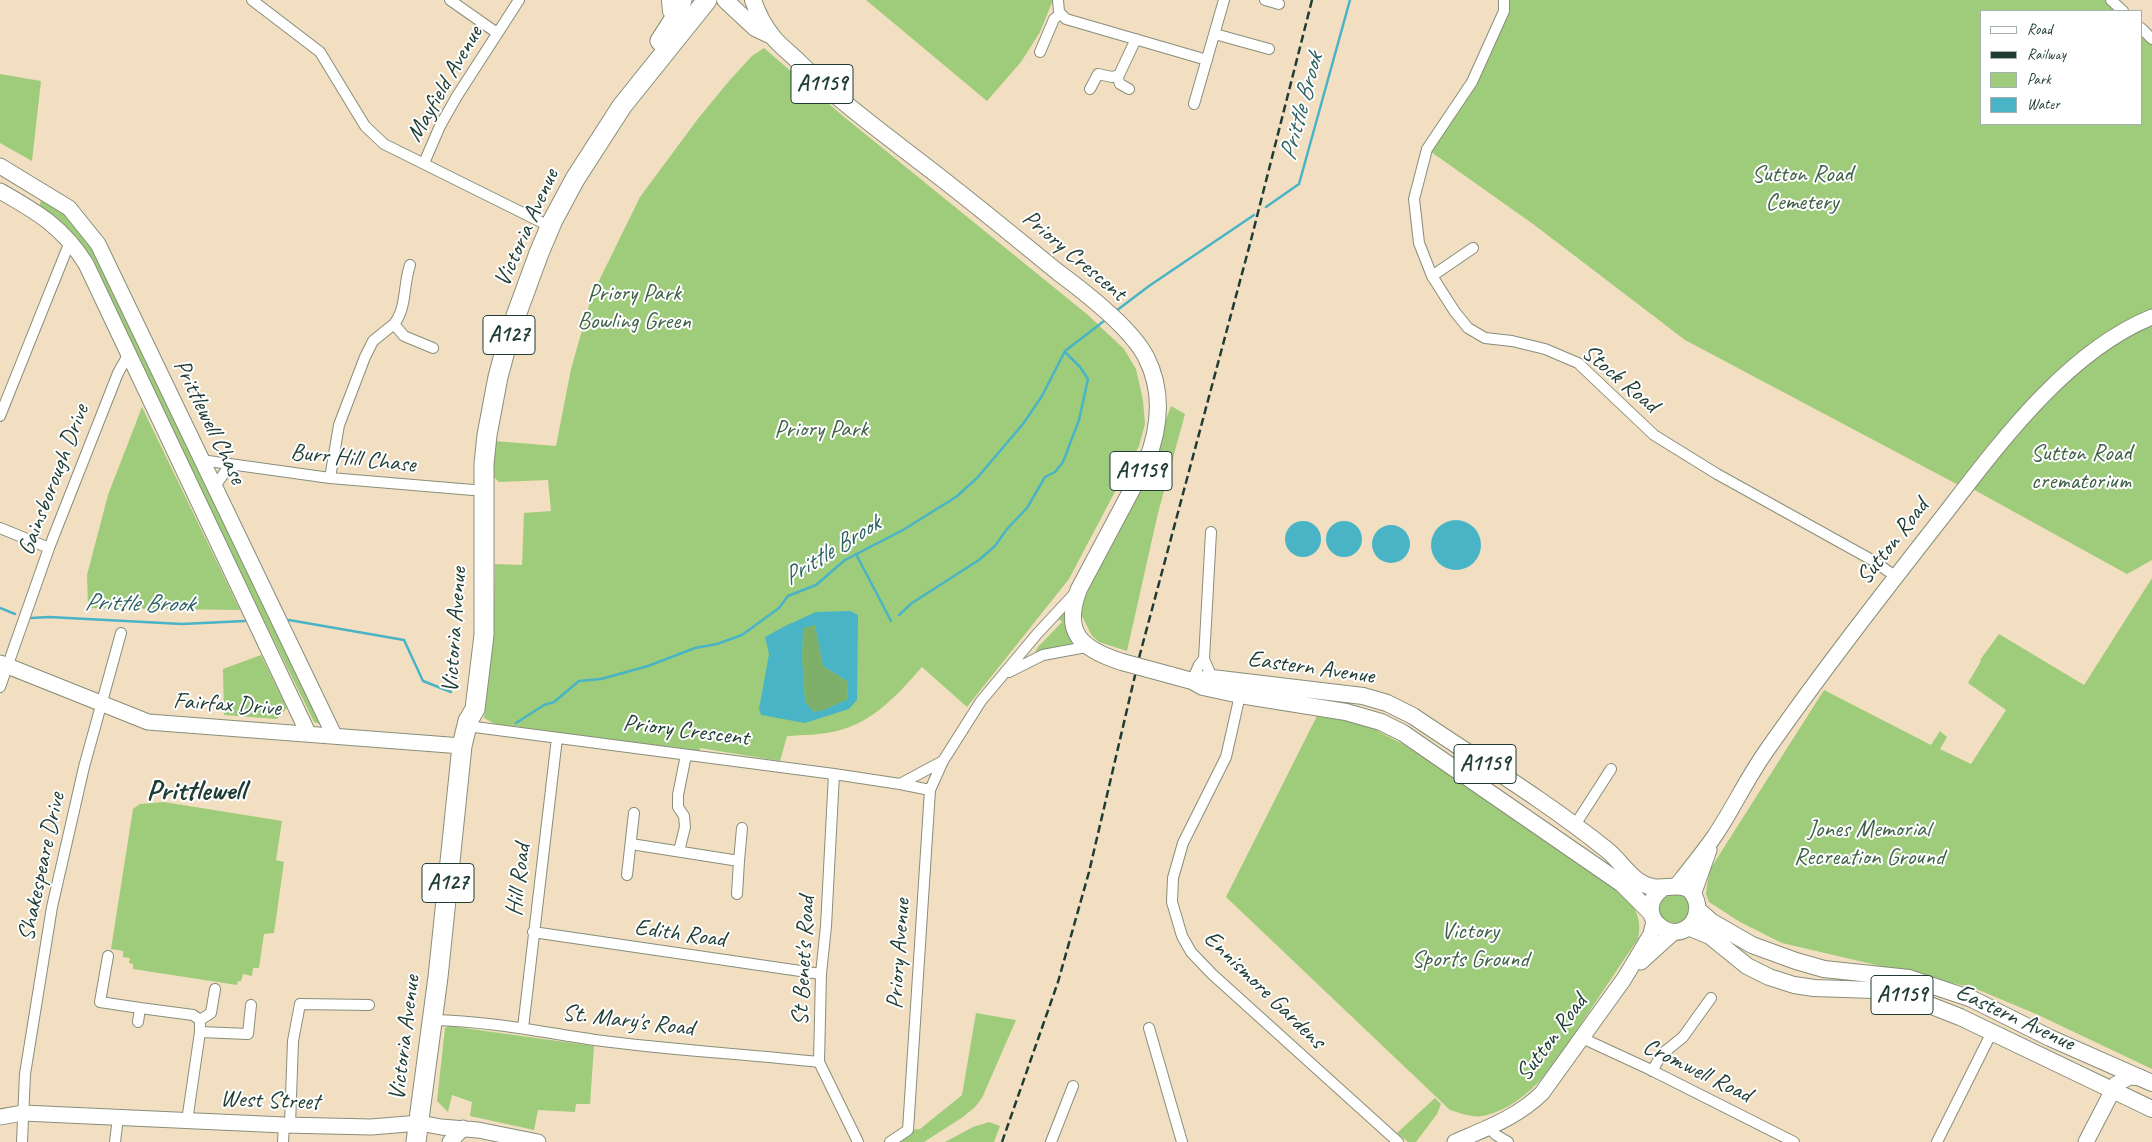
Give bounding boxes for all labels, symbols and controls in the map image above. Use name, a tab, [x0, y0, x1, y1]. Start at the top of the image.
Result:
legend	[1980, 10, 2142, 125]
text: Road	[2027, 20, 2052, 39]
street label: Mayfield Avenue	[400, 21, 490, 147]
text: Railway	[2027, 45, 2066, 64]
water label: Prittle Brook	[1273, 50, 1331, 164]
road number: A1159	[791, 64, 853, 104]
text: Park	[2027, 70, 2051, 89]
text: Water	[2027, 95, 2060, 114]
park label: Sutton Road Cemetery	[1751, 161, 1853, 217]
street label: Victoria Avenue	[488, 165, 566, 291]
street label: Priory Crescent	[1016, 204, 1132, 308]
park label: Priory Park Bowling Green	[577, 280, 691, 336]
road number: A127	[483, 316, 535, 354]
street label: Stock Road	[1576, 338, 1664, 420]
street label: Prittlewell Chase	[166, 355, 252, 489]
street label: Gainsborough Drive	[12, 401, 96, 559]
park label: Priory Park	[774, 416, 868, 444]
street label: Burr Hill Chase	[289, 438, 417, 480]
park label: Sutton Road crematorium	[2030, 440, 2132, 496]
road number: A1159	[1110, 452, 1172, 491]
street label: Sutton Road	[1850, 493, 1936, 591]
water label: Prittle Brook	[778, 509, 886, 593]
street label: Victoria Avenue	[436, 566, 474, 694]
water label: Prittle Brook	[84, 588, 194, 620]
street label: Eastern Avenue	[1246, 645, 1376, 691]
street label: Fairfax Drive	[172, 687, 282, 723]
street label: Priory Crescent	[621, 709, 751, 753]
road number: A1159	[1454, 744, 1516, 784]
district label: Prittlewell	[147, 774, 245, 808]
street label: Shakespeare Drive	[12, 790, 72, 944]
park label: Jones Memorial Recreation Ground	[1794, 816, 1944, 872]
street label: Hill Road	[500, 842, 538, 918]
road number: A127	[422, 864, 474, 902]
street label: St Benet's Road	[786, 895, 822, 1027]
street label: Priory Avenue	[881, 898, 917, 1010]
street label: Edith Road	[633, 913, 727, 955]
park label: Victory Sports Ground	[1411, 918, 1529, 974]
street label: Ennismore Gardens	[1197, 925, 1331, 1055]
street label: Victoria Avenue	[383, 974, 427, 1102]
road number: A1159	[1871, 976, 1933, 1014]
street label: Eastern Avenue	[1951, 978, 2079, 1058]
street label: Sutton Road	[1510, 989, 1594, 1087]
street label: St. Mary's Road	[561, 999, 695, 1043]
street label: Cromwell Road	[1638, 1032, 1756, 1110]
street label: West Street	[220, 1085, 320, 1117]

